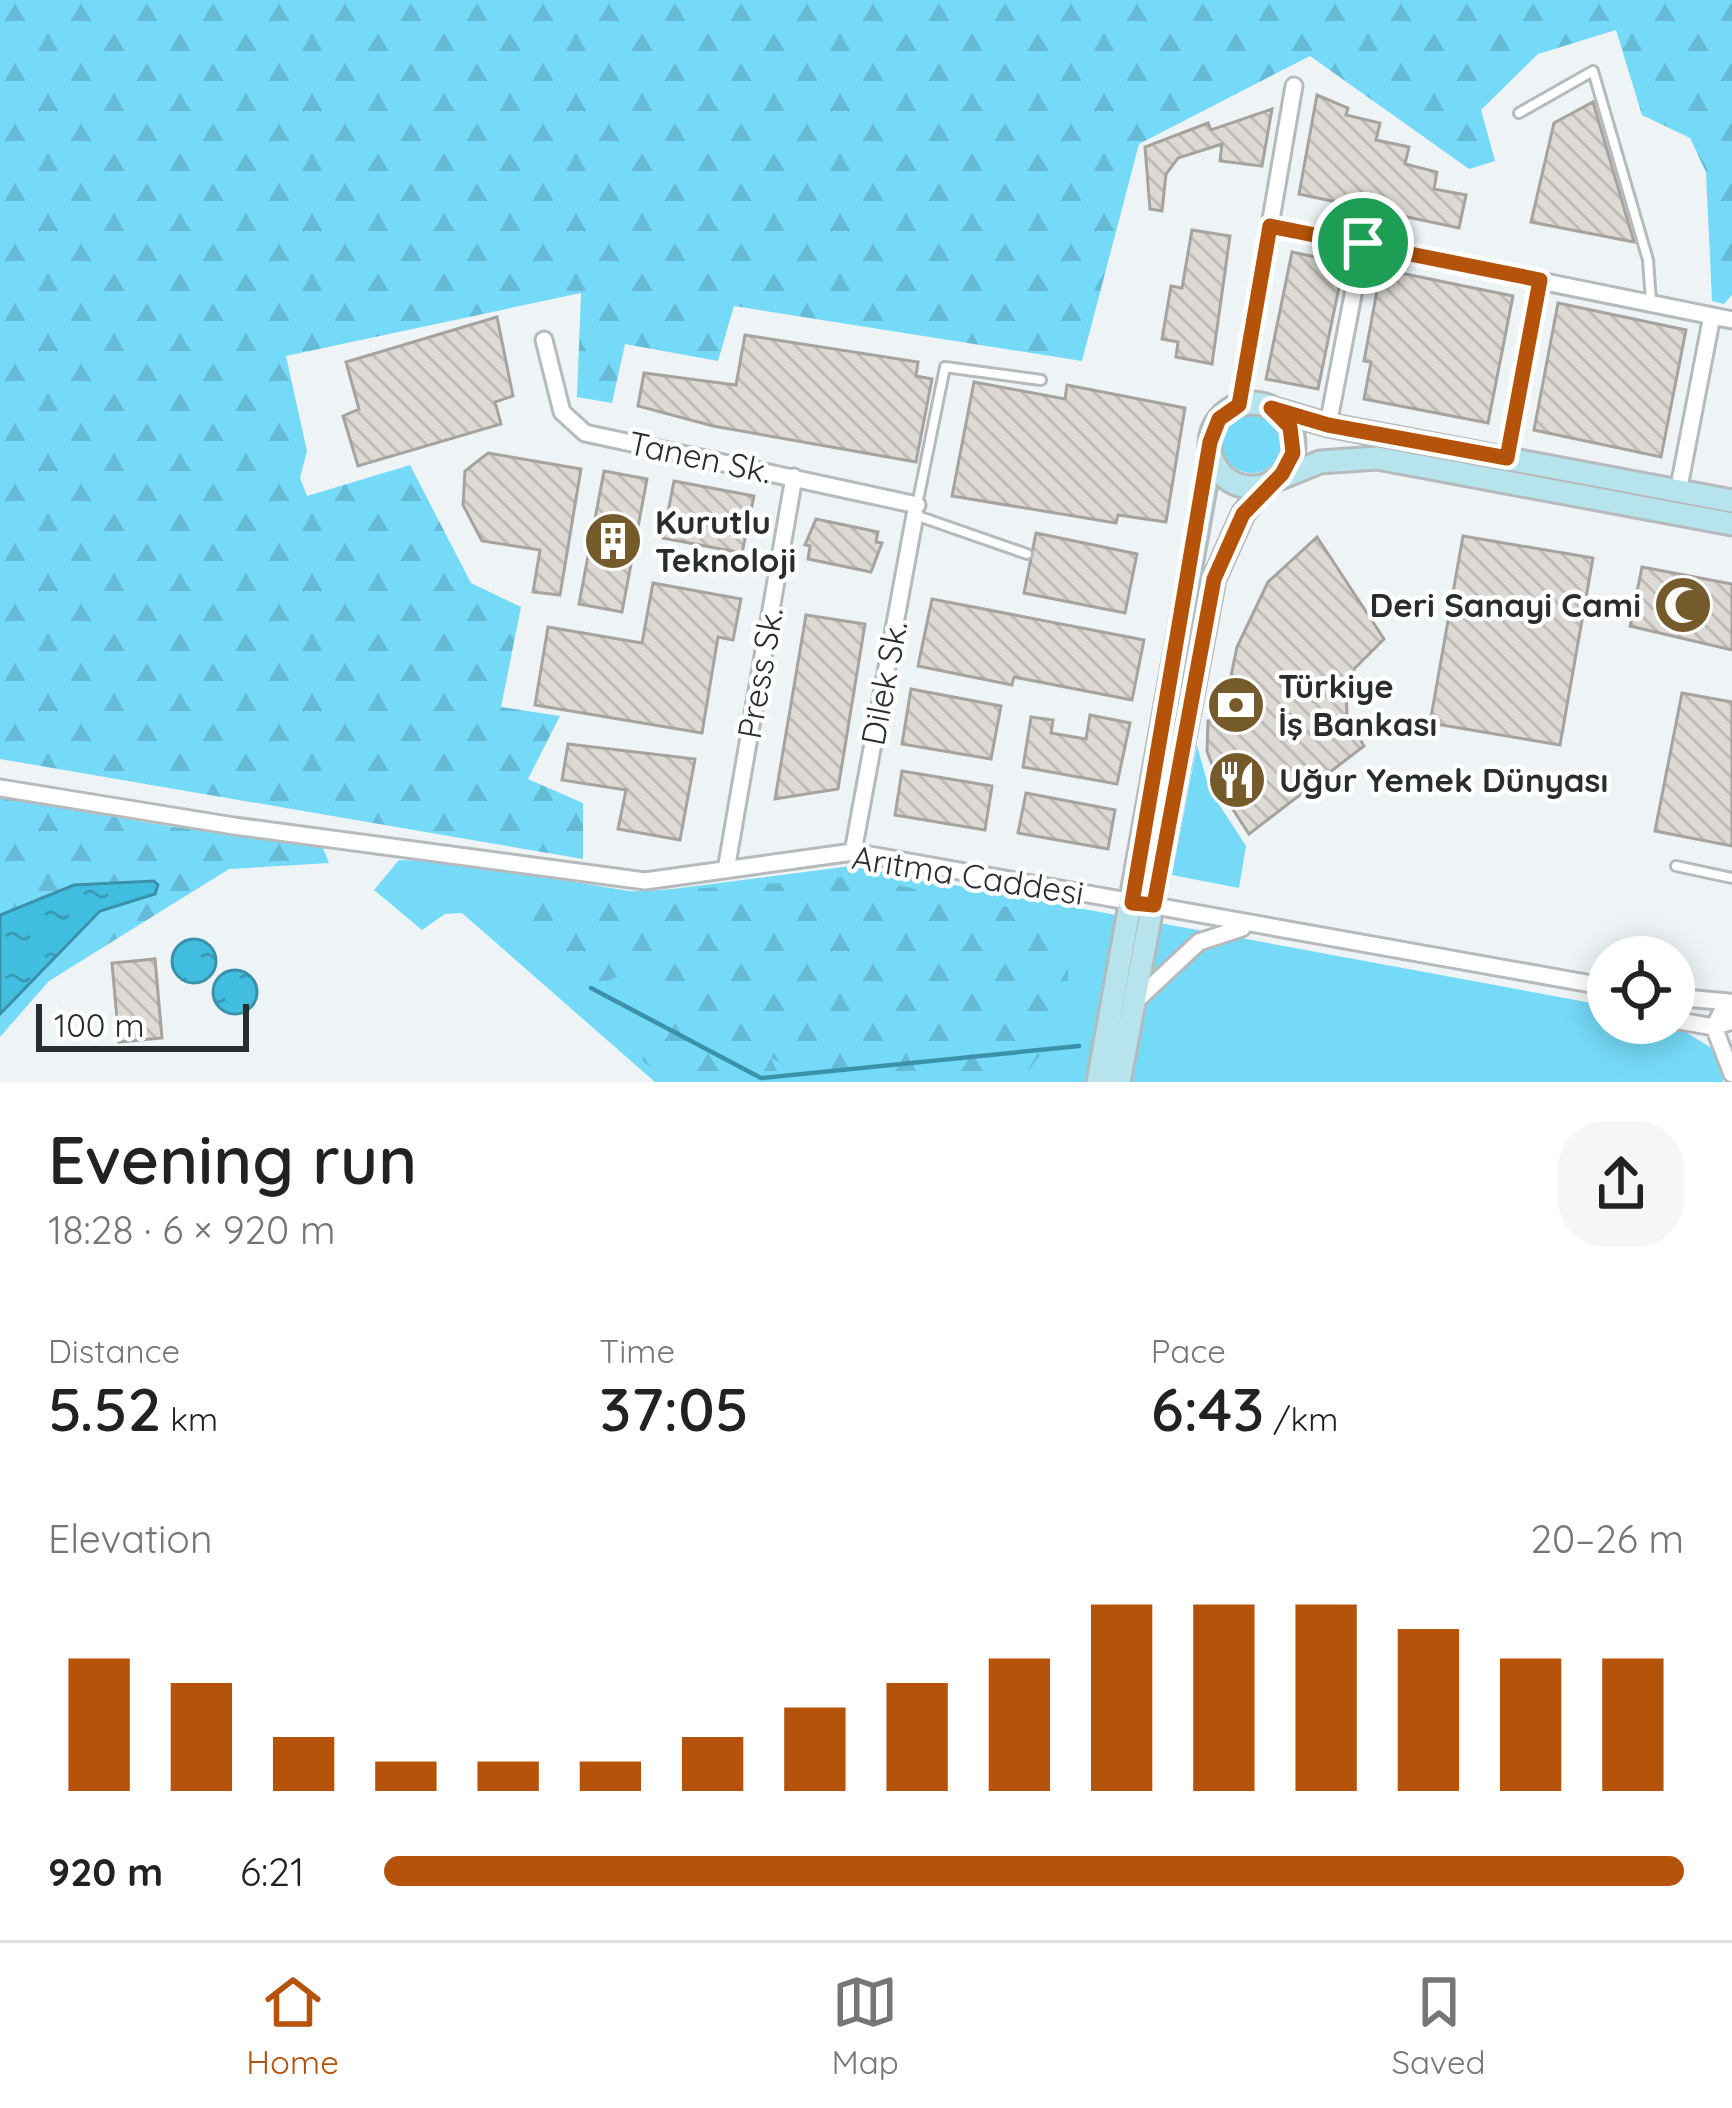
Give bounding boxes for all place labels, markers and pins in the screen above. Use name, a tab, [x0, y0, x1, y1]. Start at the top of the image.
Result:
pin	[1312, 192, 1414, 294]
place label: Kurutlu Teknoloji	[655, 501, 796, 580]
building icon: Kurutlu Teknoloji	[582, 510, 644, 572]
mosque icon: Deri Sanayi Cami	[1652, 574, 1714, 636]
place label: Deri Sanayi Cami	[1369, 584, 1641, 625]
place label: Türkiye İş Bankası	[1278, 665, 1437, 744]
bank icon: Türkiye İş Bankası	[1205, 674, 1267, 736]
restaurant icon: Uğur Yemek Dünyası	[1206, 749, 1268, 811]
place label: Uğur Yemek Dünyası	[1279, 759, 1608, 800]

